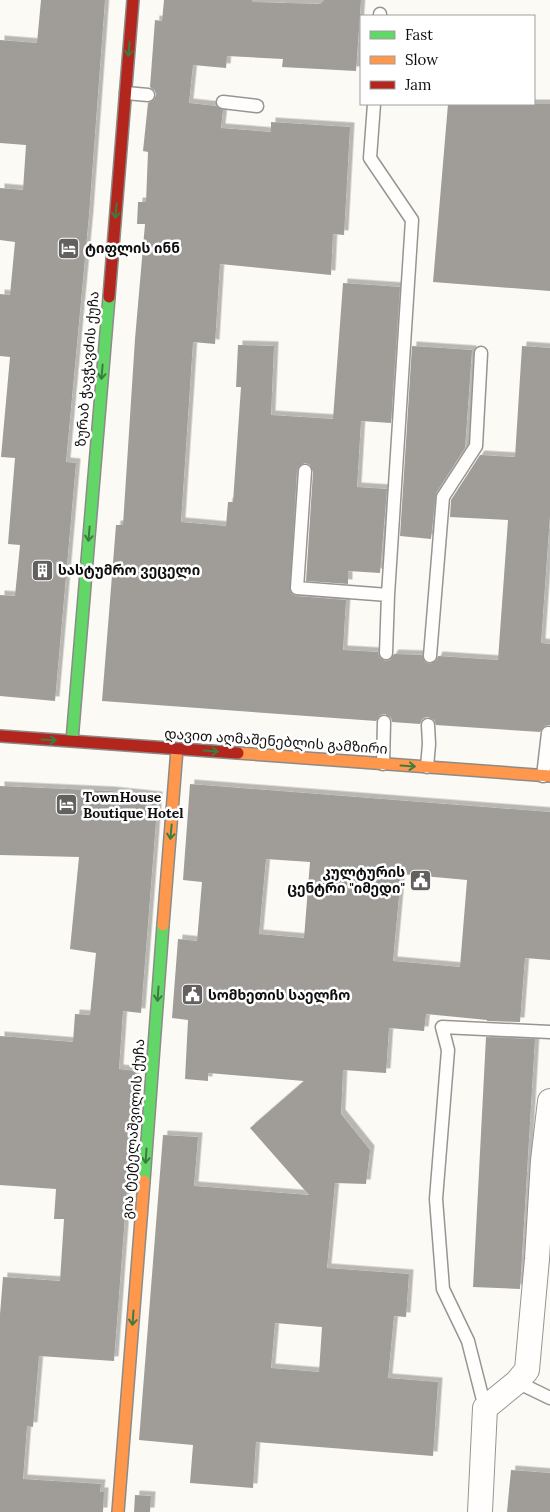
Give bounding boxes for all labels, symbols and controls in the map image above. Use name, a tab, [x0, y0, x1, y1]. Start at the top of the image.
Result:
legend	[360, 15, 535, 105]
text: Fast	[405, 25, 433, 44]
one-way arrow	[124, 40, 134, 56]
text: Slow	[405, 50, 438, 69]
text: Jam	[404, 75, 432, 94]
one-way arrow	[111, 202, 120, 218]
hotel icon: ტიფლის ინნ	[57, 236, 81, 260]
place label: ტიფლის ინნ	[85, 239, 180, 257]
street label: ზურაბ ჭავჭავძის ქუჩა	[71, 290, 103, 448]
one-way arrow	[98, 364, 107, 380]
one-way arrow	[84, 526, 94, 542]
building icon: სასტუმრო ვეცელი	[30, 558, 54, 582]
place label: სასტუმრო ვეცელი	[58, 561, 200, 579]
street label: დავით აღმაშენებლის გამზირი	[164, 724, 388, 758]
one-way arrow	[40, 735, 56, 744]
one-way arrow	[202, 747, 218, 756]
one-way arrow	[399, 761, 415, 770]
place label: TownHouse Boutique Hotel	[83, 788, 184, 822]
hotel icon: TownHouse Boutique Hotel	[55, 793, 79, 817]
one-way arrow	[166, 824, 176, 840]
place label: კულტურის ცენტრი "იმედი"	[287, 863, 405, 897]
public building icon: კულტურის ცენტრი "იმედი"	[409, 868, 433, 892]
public building icon: სომხეთის საელჩო	[180, 983, 204, 1007]
one-way arrow	[153, 986, 163, 1002]
place label: სომხეთის საელჩო	[208, 986, 350, 1004]
street label: გია ტეტელაშვილის ქუჩა	[118, 1038, 148, 1220]
one-way arrow	[141, 1148, 150, 1164]
one-way arrow	[128, 1310, 138, 1326]

